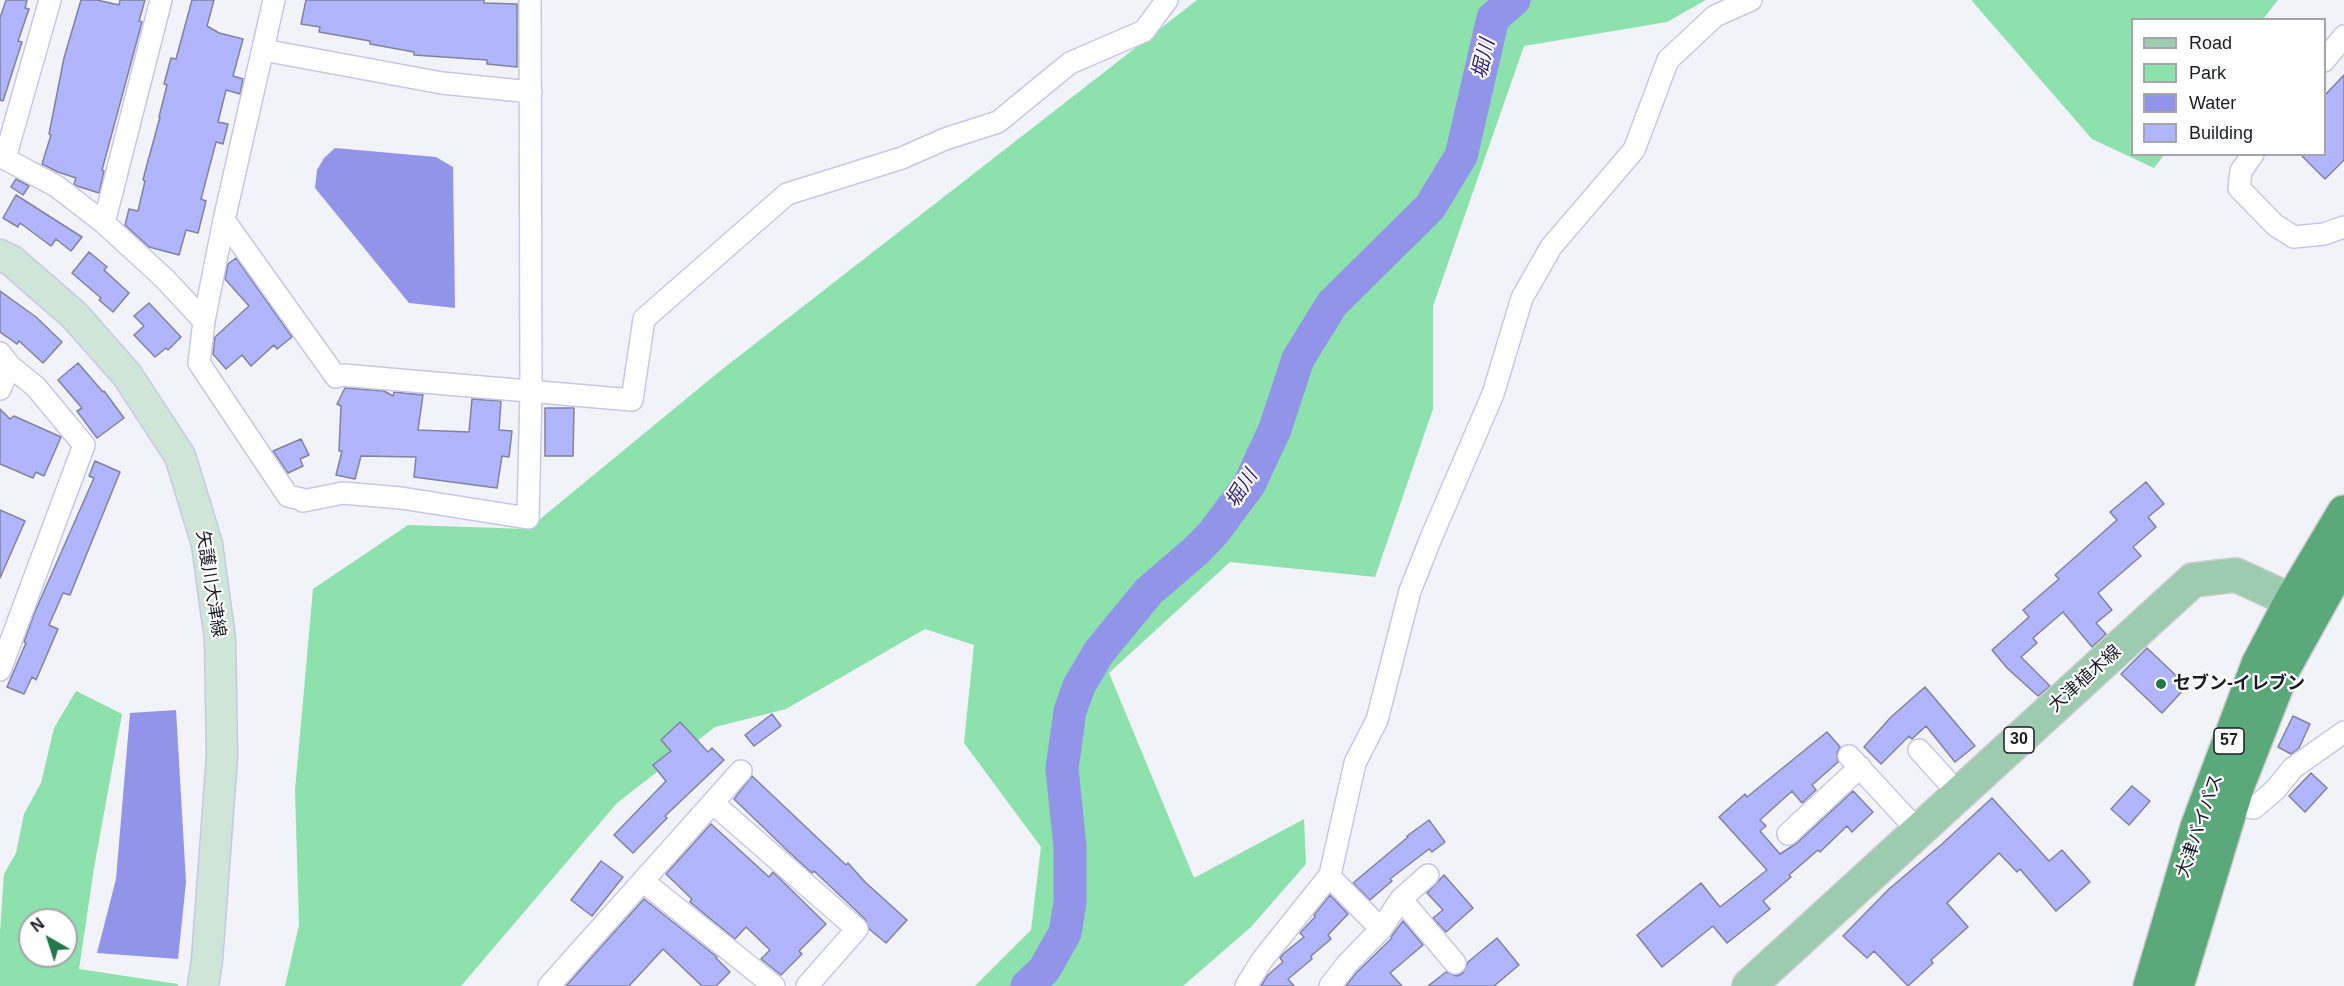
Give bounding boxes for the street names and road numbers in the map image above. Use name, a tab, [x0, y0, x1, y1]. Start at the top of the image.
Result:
street label: 矢護川大津線	[191, 529, 229, 639]
street label: 大津植木線	[2044, 641, 2126, 717]
road number: 30	[2004, 727, 2034, 753]
road number: 57	[2214, 728, 2244, 754]
street label: 大津バイパス	[2172, 771, 2228, 881]

